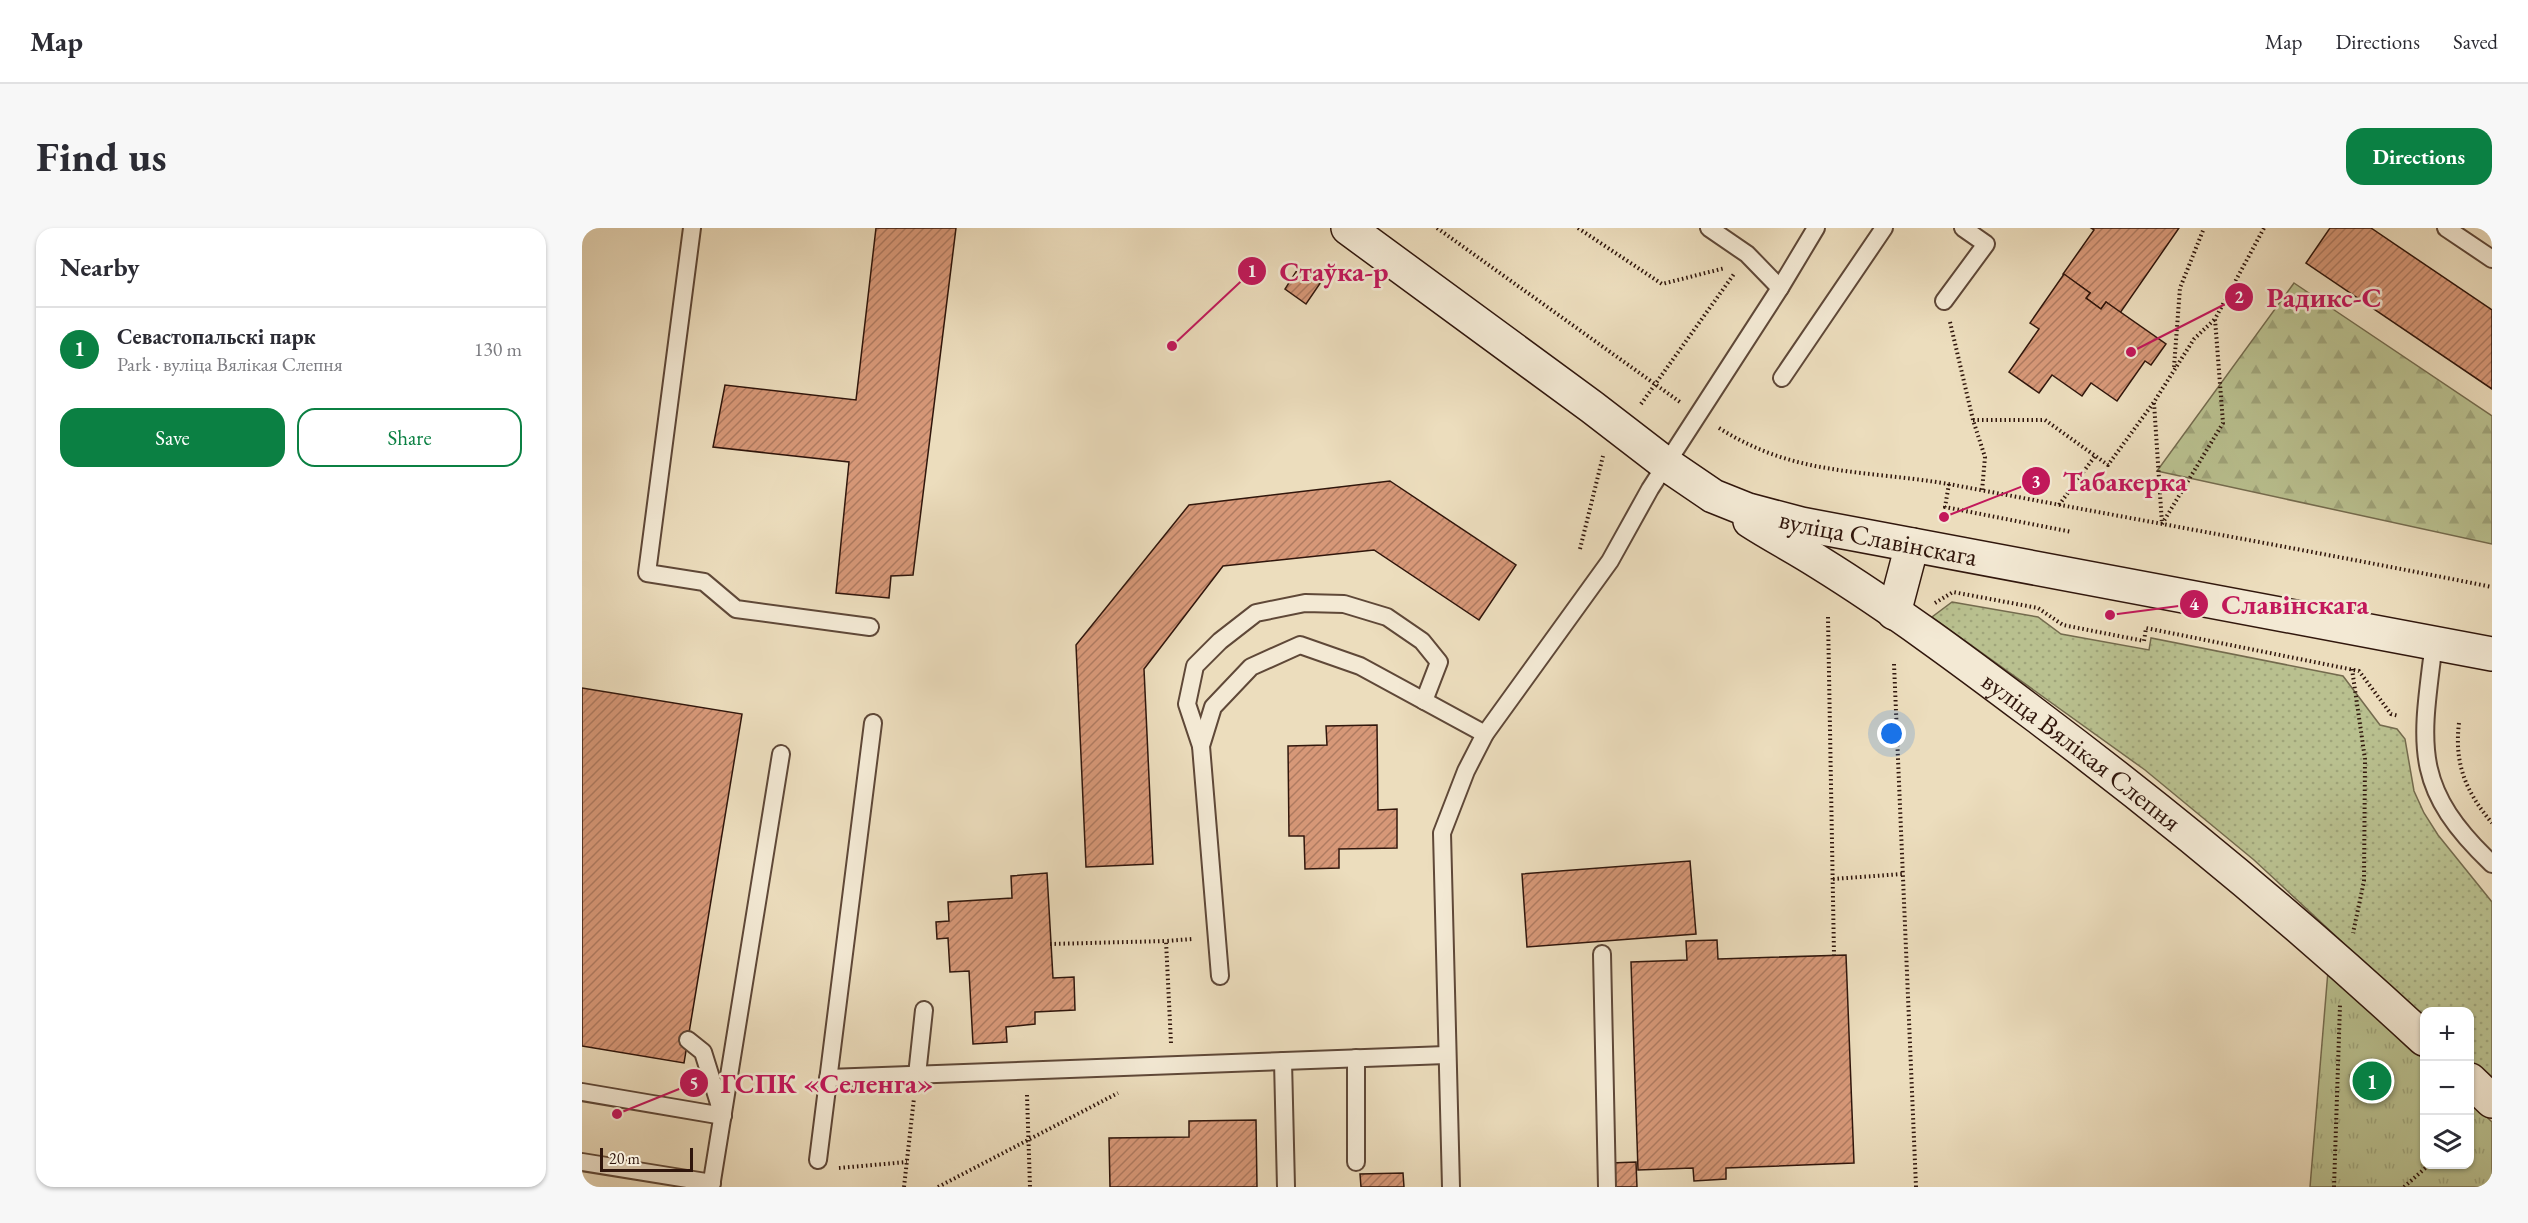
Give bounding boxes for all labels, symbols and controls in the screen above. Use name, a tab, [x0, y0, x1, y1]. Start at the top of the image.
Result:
text: Map	[30, 23, 83, 59]
text: Map	[2265, 28, 2302, 55]
text: Directions	[2335, 28, 2420, 55]
text: Saved	[2453, 28, 2498, 55]
button: Directions	[2346, 128, 2492, 185]
text: Find us	[36, 129, 167, 184]
callout: Стаўка-р	[1237, 248, 1400, 294]
text: Nearby	[60, 250, 140, 284]
text: Стаўка-р	[1279, 253, 1389, 289]
text: 1	[1247, 259, 1257, 282]
callout: Радикс-С	[2224, 274, 2393, 320]
text: Радикс-С	[2266, 279, 2382, 315]
text: 2	[2234, 285, 2244, 308]
text: Севастопальскі парк	[117, 322, 316, 351]
text: 1	[74, 336, 85, 362]
text: 130 m	[474, 336, 522, 362]
text: Park · вуліца Вялікая Слепня	[117, 351, 343, 377]
button: Save	[60, 408, 285, 467]
button: Share	[297, 408, 522, 467]
callout: Табакерка	[2021, 458, 2200, 504]
text: Табакерка	[2063, 463, 2188, 499]
text: 3	[2031, 470, 2041, 493]
street label: вуліца Славінскага	[1775, 501, 1981, 574]
callout: Славінскага	[2179, 581, 2381, 627]
text: Славінскага	[2221, 586, 2370, 622]
text: 4	[2189, 592, 2199, 615]
street label: вуліца Вялікая Слепня	[1975, 663, 2189, 839]
your location	[1877, 719, 1906, 748]
map controls	[2420, 1007, 2474, 1169]
button: +	[2420, 1007, 2474, 1061]
pin: 1	[2352, 1058, 2392, 1104]
callout: ГСПК «Селенга»	[679, 1060, 945, 1106]
button: −	[2420, 1061, 2474, 1115]
text: ГСПК «Селенга»	[721, 1065, 933, 1101]
text: 5	[689, 1072, 699, 1095]
button: layers	[2420, 1115, 2474, 1169]
scale bar	[600, 1145, 693, 1172]
text: 20 m	[609, 1148, 640, 1169]

